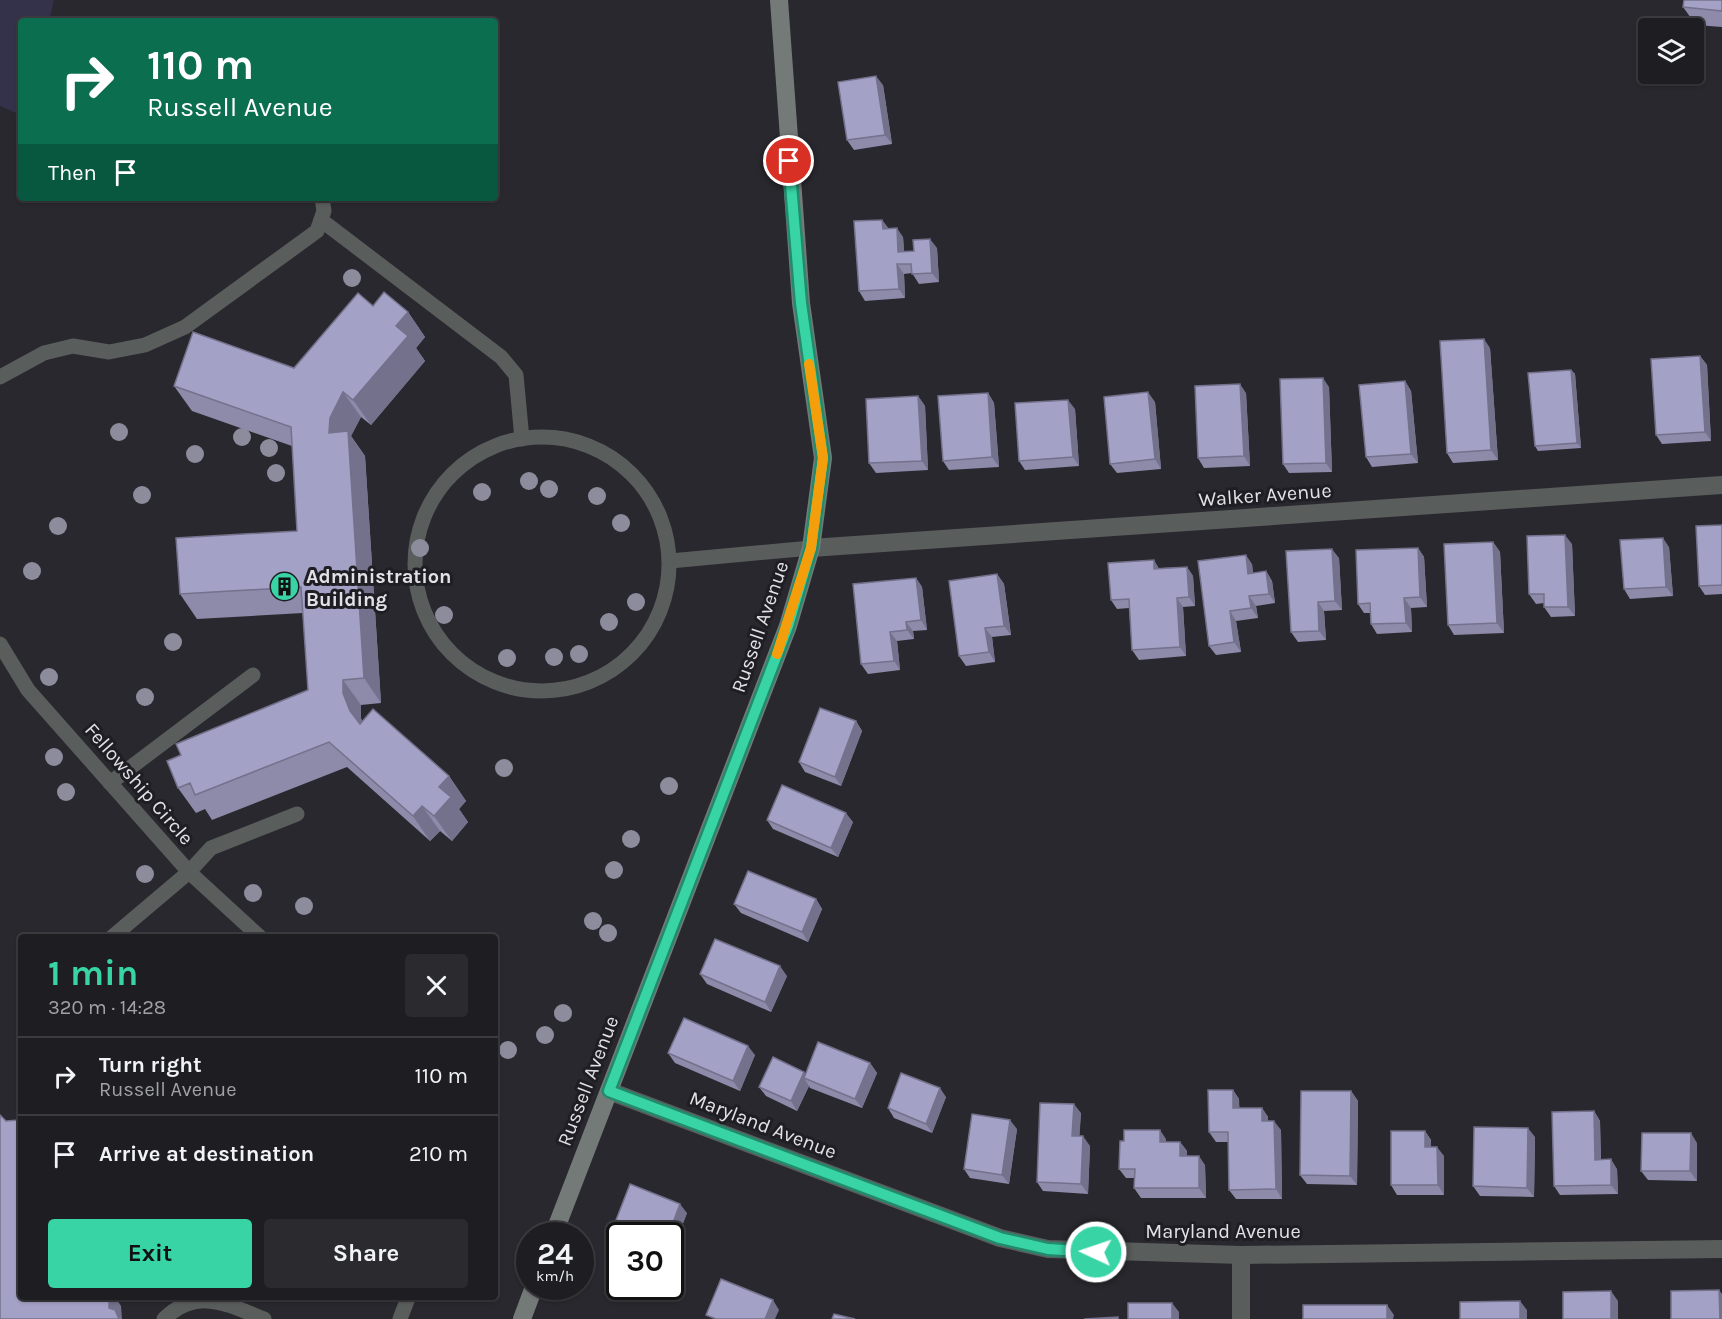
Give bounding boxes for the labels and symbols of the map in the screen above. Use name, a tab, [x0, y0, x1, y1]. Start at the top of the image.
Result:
pin	[763, 135, 814, 186]
street label: Walker Avenue	[1198, 479, 1332, 511]
street label: Russell Avenue	[727, 558, 793, 696]
place label: Administration Building	[306, 565, 452, 611]
building icon: Administration Building	[269, 571, 301, 603]
street label: Fellowship Circle	[80, 719, 198, 849]
street label: Russell Avenue	[553, 1013, 623, 1149]
street label: Maryland Avenue	[686, 1086, 840, 1164]
position arrow	[1064, 1220, 1128, 1284]
street label: Maryland Avenue	[1145, 1220, 1301, 1243]
speed limit sign: 30	[606, 1222, 684, 1300]

